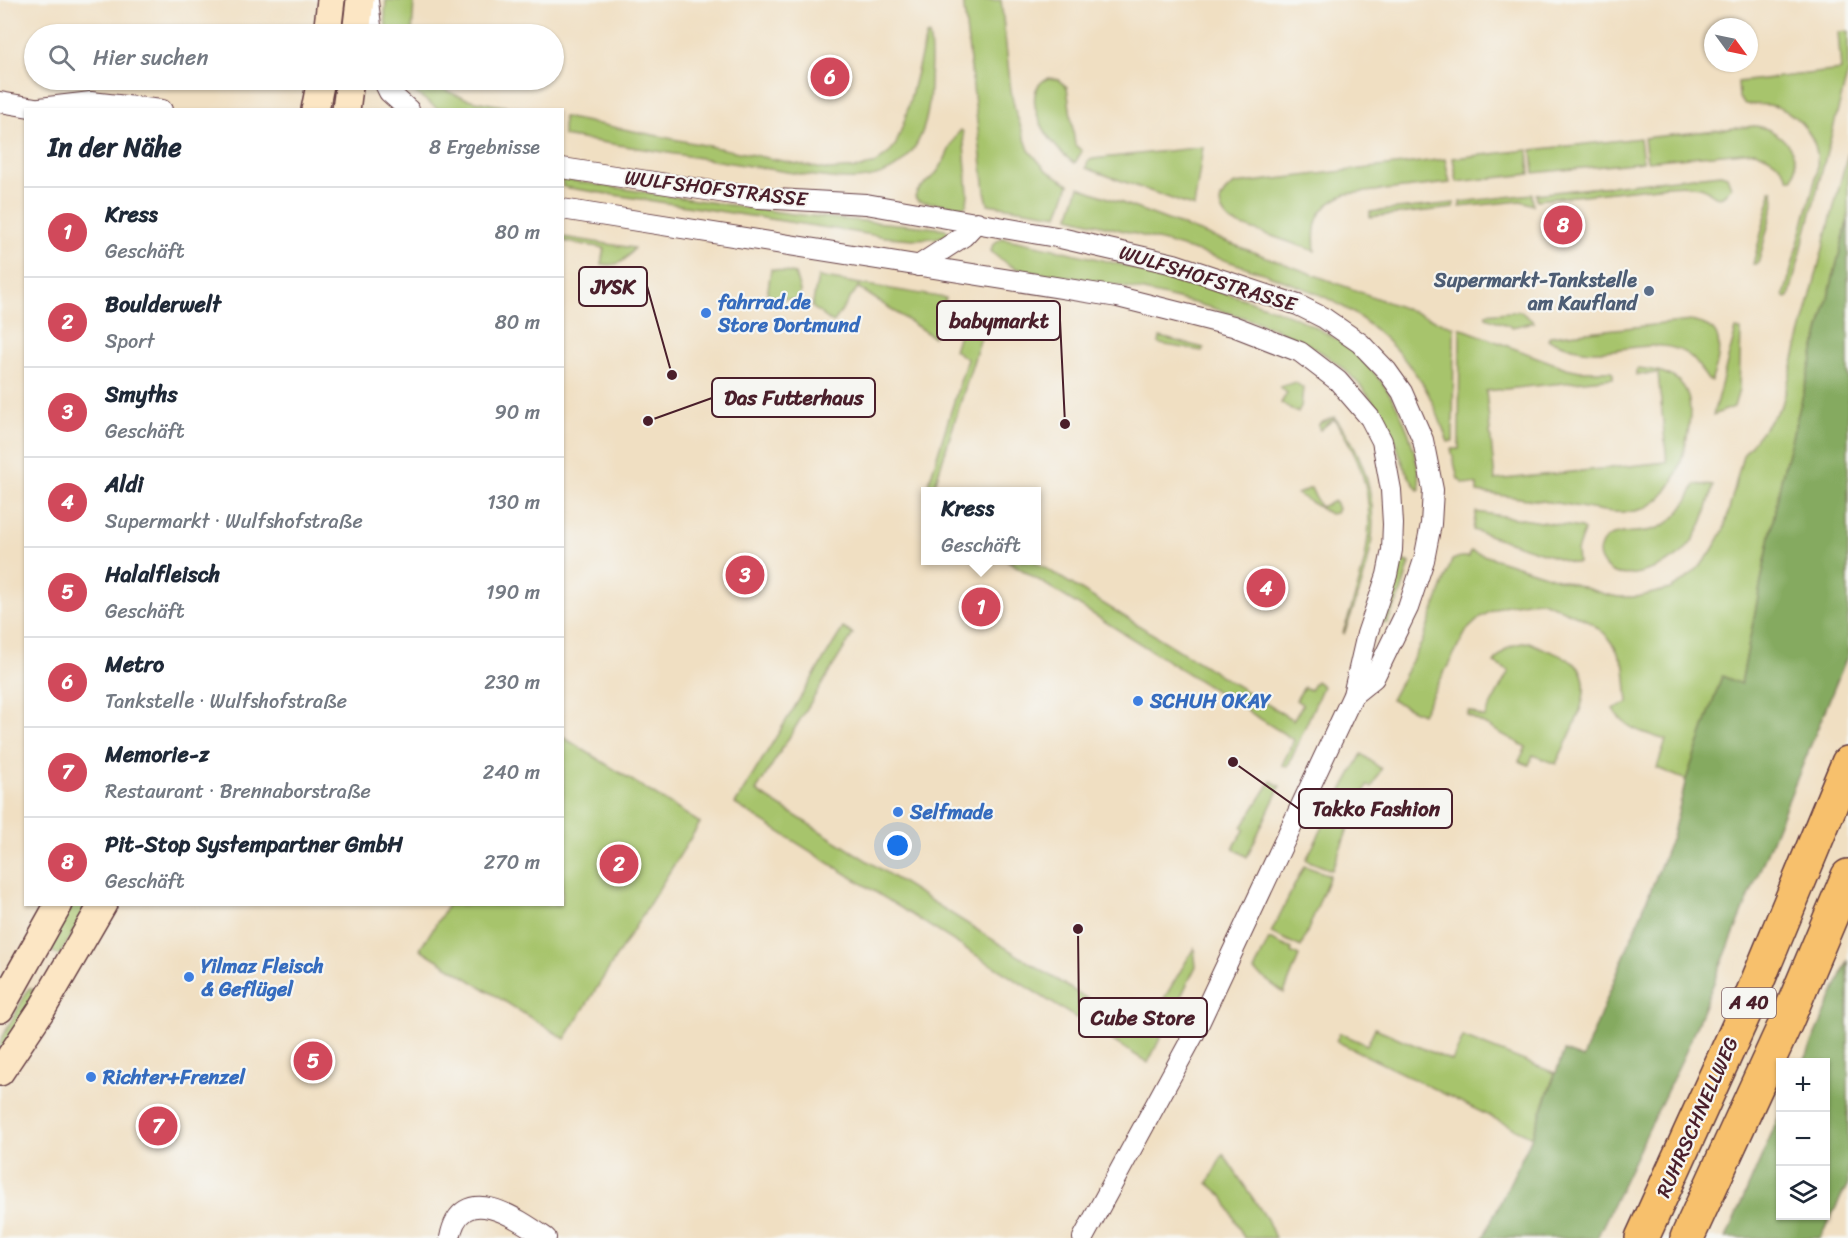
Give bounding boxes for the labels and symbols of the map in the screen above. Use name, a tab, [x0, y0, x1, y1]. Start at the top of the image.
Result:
north arrow	[1704, 18, 1758, 72]
pin: 6	[810, 54, 850, 100]
street label: WULFSHOFSTRASSE	[623, 160, 811, 217]
pin: 8	[1544, 202, 1582, 248]
street label: WULFSHOFSTRASSE	[1115, 235, 1303, 323]
place label: Supermarkt-Tankstelle am Kaufland	[1433, 263, 1638, 321]
callout: JYSK	[579, 267, 647, 306]
text: JYSK	[590, 268, 637, 306]
marker: Supermarkt-Tankstelle am Kaufland	[1642, 284, 1656, 298]
place label: fahrrad.de Store Dortmund	[717, 285, 862, 343]
callout: babymarkt	[937, 301, 1060, 340]
text: babymarkt	[948, 302, 1050, 340]
marker: fahrrad.de Store Dortmund	[699, 306, 713, 320]
callout: Das Futterhaus	[712, 378, 875, 417]
text: Das Futterhaus	[724, 379, 865, 417]
pin: 3	[726, 552, 764, 598]
pin: 4	[1246, 566, 1286, 610]
pin: 1	[962, 584, 1000, 630]
place label: SCHUH OKAY	[1149, 684, 1272, 719]
marker: SCHUH OKAY	[1131, 694, 1145, 708]
callout: Takko Fashion	[1299, 789, 1452, 828]
text: Takko Fashion	[1312, 790, 1441, 828]
place label: Selfmade	[909, 795, 993, 830]
marker: Selfmade	[891, 805, 905, 819]
your location	[883, 831, 912, 860]
pin: 2	[600, 842, 638, 886]
place label: Yilmaz Fleisch & Geflügel	[201, 949, 324, 1007]
marker: Yilmaz Fleisch & Geflügel	[182, 970, 196, 984]
road number: A 40	[1722, 988, 1776, 1018]
callout: Cube Store	[1079, 998, 1207, 1037]
text: Cube Store	[1090, 999, 1195, 1037]
street label: RUHRSCHNELLWEG	[1646, 1031, 1749, 1203]
pin: 5	[294, 1038, 332, 1084]
place label: Richter+Frenzel	[102, 1060, 246, 1095]
marker: Richter+Frenzel	[84, 1070, 98, 1084]
pin: 7	[138, 1104, 178, 1148]

